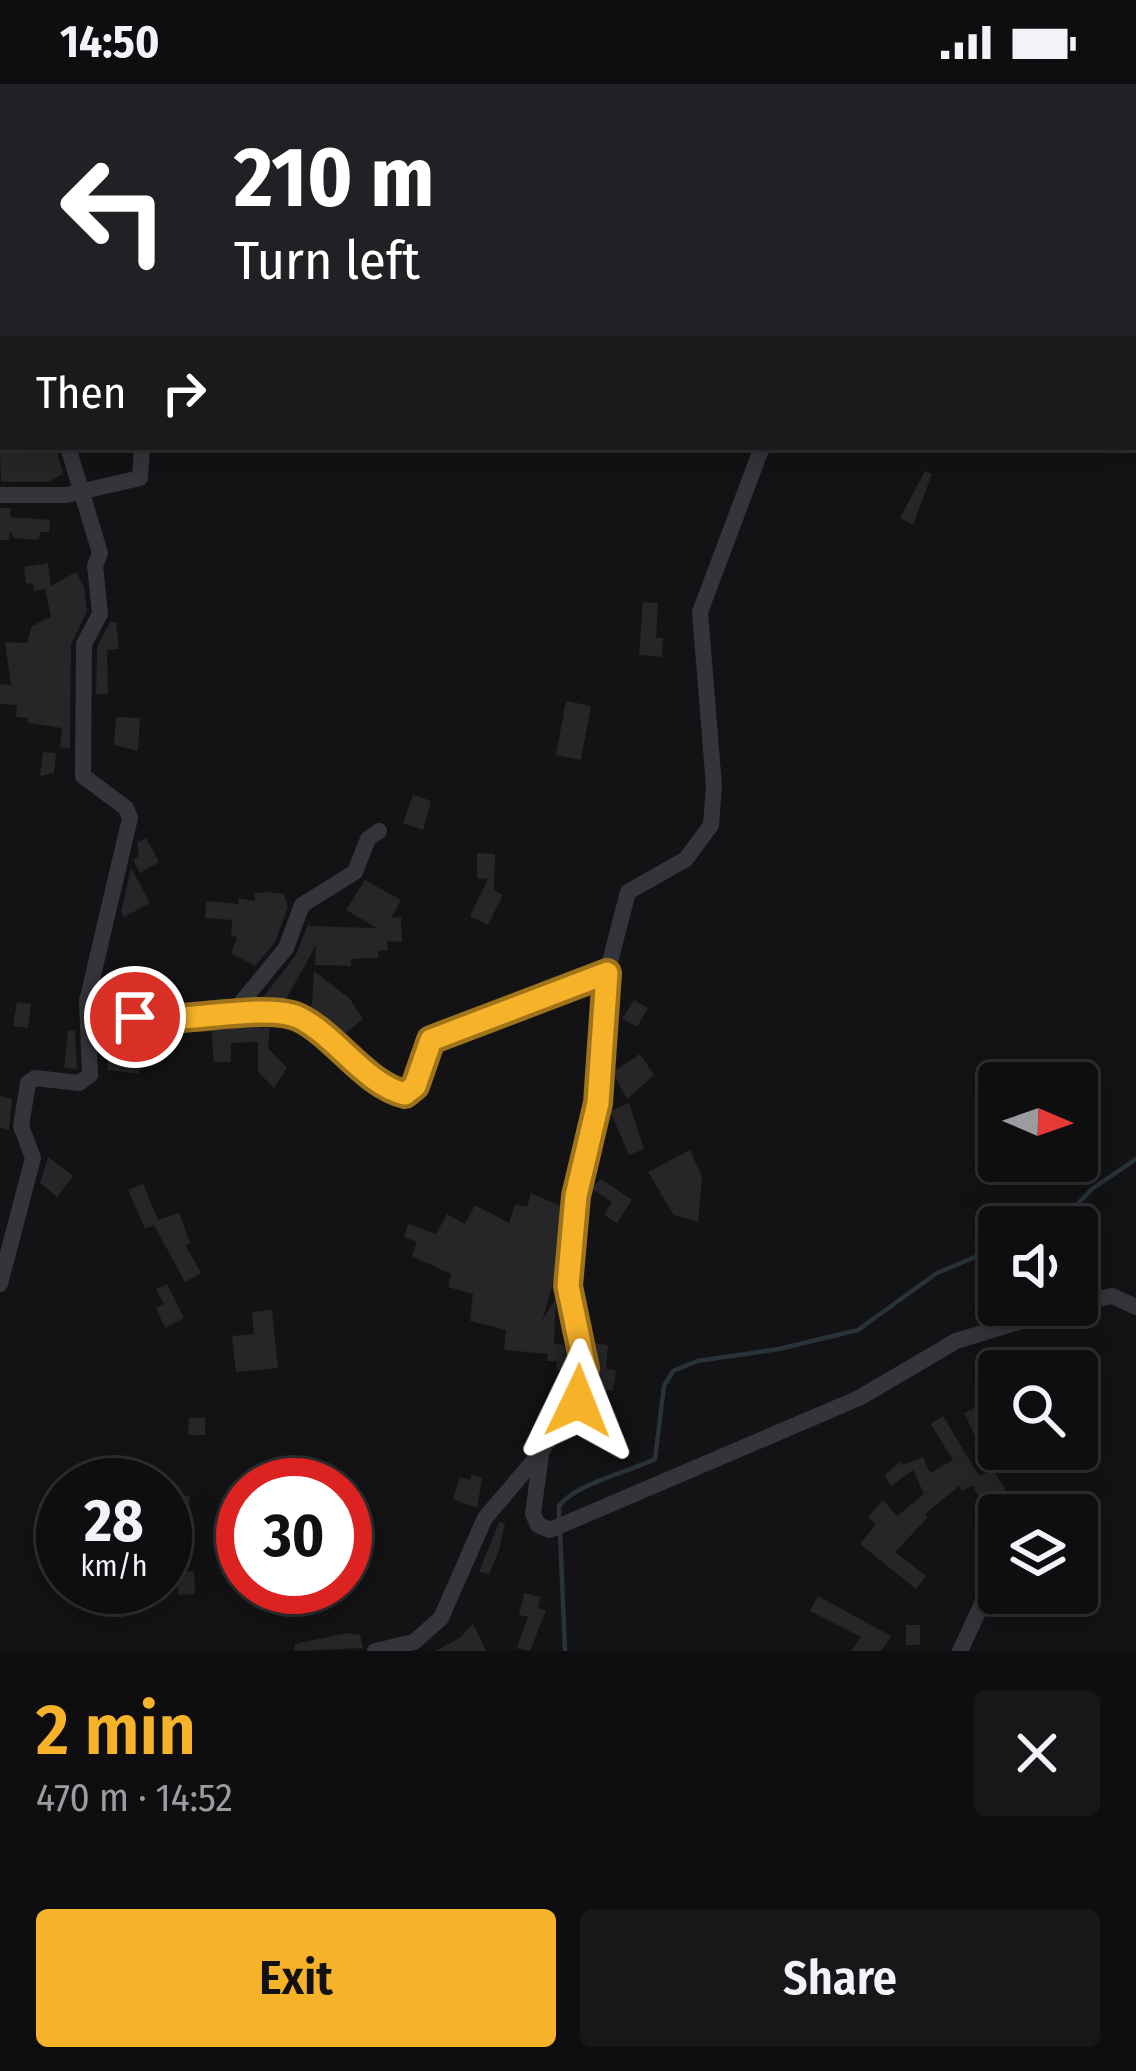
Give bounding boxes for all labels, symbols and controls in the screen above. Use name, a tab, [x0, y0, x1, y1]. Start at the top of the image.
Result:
text: 14:50	[60, 15, 160, 69]
text: 210 m	[234, 127, 434, 228]
icon: left	[36, 132, 192, 288]
text: Turn left	[234, 229, 420, 293]
icon: right	[151, 360, 217, 426]
text: Then	[36, 366, 127, 420]
pin	[84, 966, 186, 1068]
icon: arrive	[102, 984, 168, 1050]
north arrow	[978, 1062, 1098, 1182]
map controls	[978, 1062, 1098, 1614]
button: sound	[978, 1206, 1098, 1326]
position arrow	[515, 1338, 641, 1464]
button: search	[978, 1350, 1098, 1470]
speed limit sign: 30	[216, 1458, 372, 1614]
text: 28	[84, 1485, 144, 1557]
button: layers	[978, 1494, 1098, 1614]
text: km/h	[81, 1548, 147, 1584]
text: 2 min	[36, 1687, 196, 1773]
button: close	[974, 1690, 1100, 1816]
text: 470 m · 14:52	[36, 1775, 233, 1821]
button: Exit	[36, 1909, 556, 2047]
button: Share	[580, 1909, 1100, 2047]

